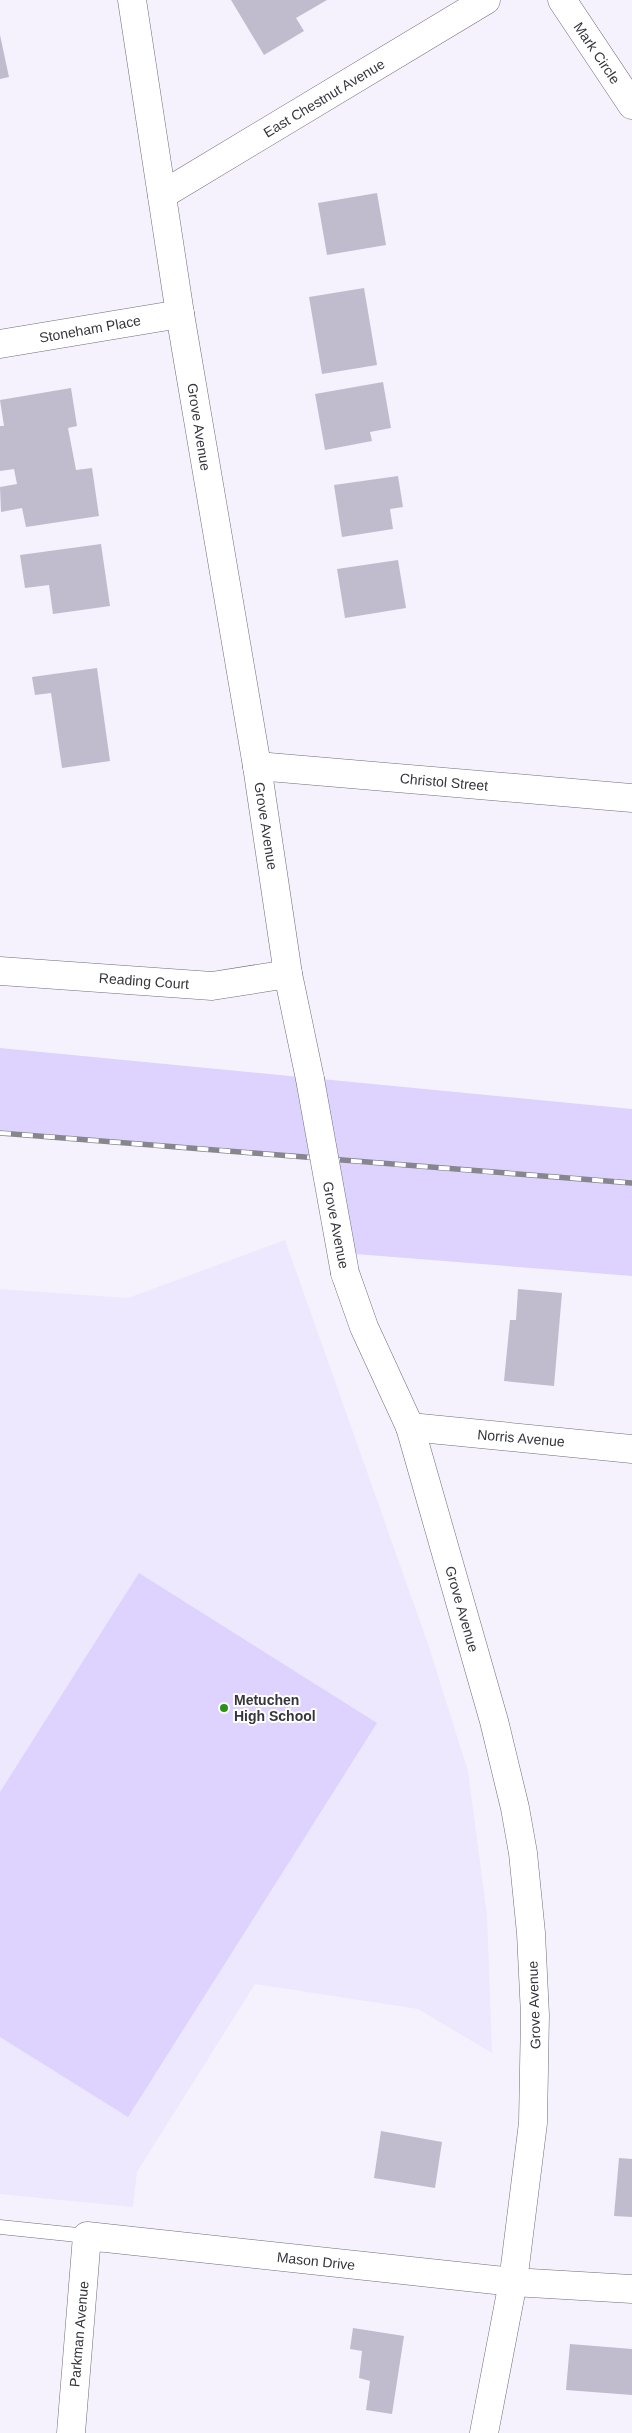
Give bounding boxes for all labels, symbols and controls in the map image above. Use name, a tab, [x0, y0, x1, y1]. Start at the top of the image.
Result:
street label: Mark Circle	[571, 19, 624, 87]
street label: East Chestnut Avenue	[261, 55, 388, 140]
street label: Stoneham Place	[38, 312, 142, 346]
street label: Grove Avenue	[184, 382, 214, 472]
street label: Christol Street	[399, 770, 489, 794]
street label: Grove Avenue	[251, 781, 281, 871]
street label: Reading Court	[98, 970, 190, 992]
street label: Grove Avenue	[320, 1180, 352, 1270]
street label: Norris Avenue	[477, 1426, 566, 1450]
street label: Grove Avenue	[442, 1564, 482, 1654]
place label: Metuchen High School	[234, 1692, 316, 1724]
marker: Metuchen High School	[218, 1702, 230, 1714]
street label: Grove Avenue	[524, 1960, 544, 2049]
street label: Mason Drive	[276, 2249, 356, 2273]
street label: Parkman Avenue	[66, 2280, 92, 2388]

